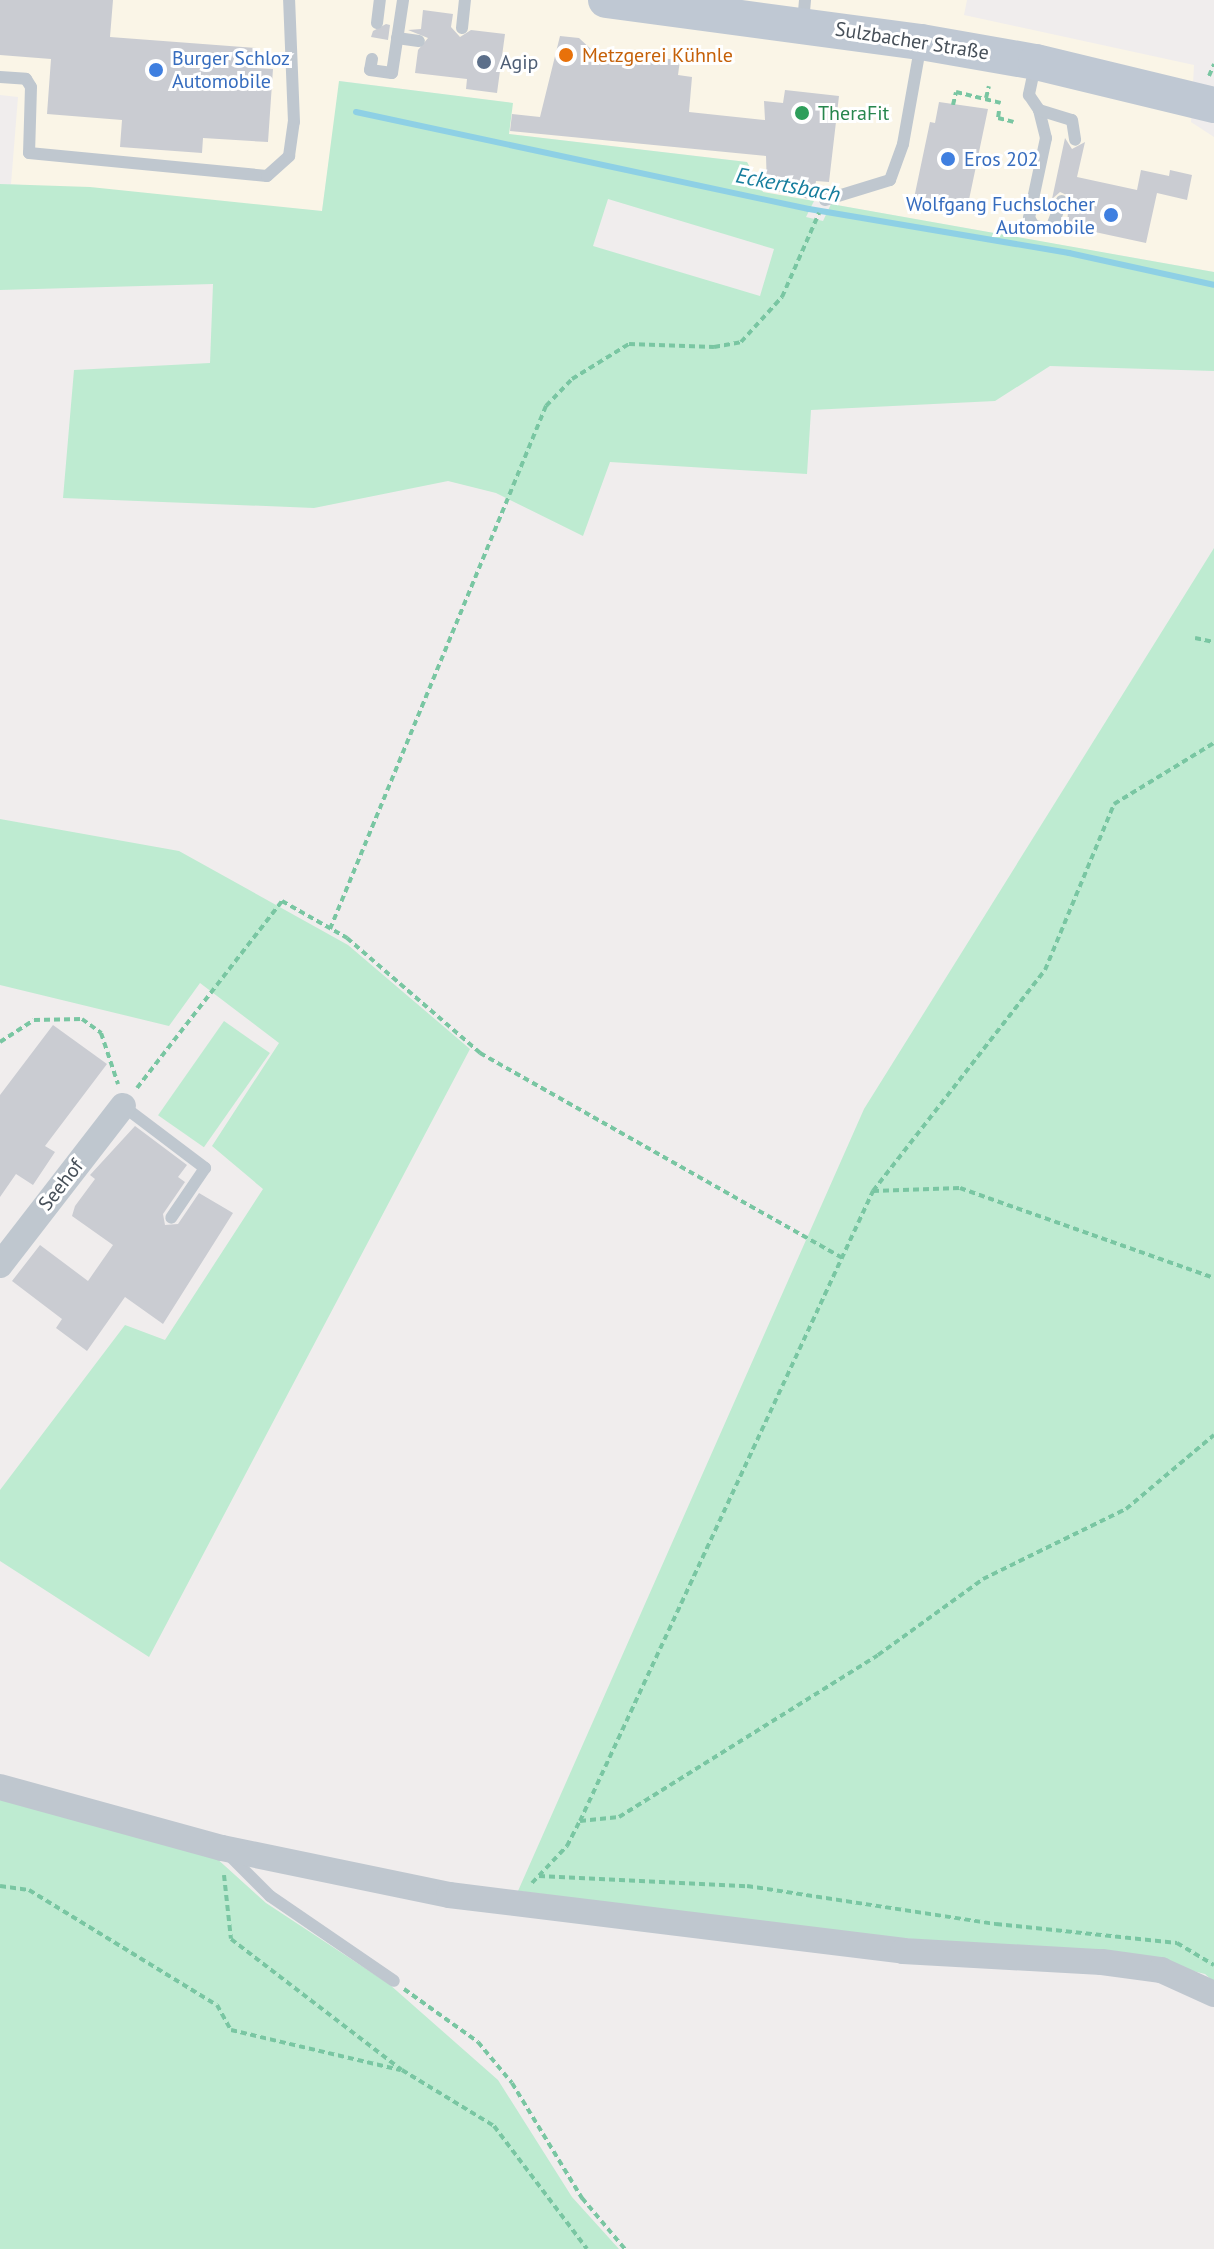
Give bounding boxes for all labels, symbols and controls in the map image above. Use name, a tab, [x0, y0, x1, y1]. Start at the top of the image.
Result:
street label: Sulzbacher Straße	[833, 17, 991, 65]
place label: Metzgerei Kühnle	[582, 43, 733, 67]
place label: Burger Schloz Automobile	[172, 46, 290, 93]
marker: Metzgerei Kühnle	[557, 46, 575, 64]
place label: Agip	[500, 50, 538, 74]
marker: Agip	[475, 53, 493, 71]
marker: Burger Schloz Automobile	[147, 61, 165, 79]
place label: TheraFit	[818, 101, 889, 125]
marker: TheraFit	[793, 104, 811, 122]
place label: Eros 202	[964, 147, 1039, 171]
marker: Eros 202	[939, 150, 957, 168]
water label: Eckertsbach	[734, 162, 842, 208]
place label: Wolfgang Fuchslocher Automobile	[906, 192, 1095, 239]
marker: Wolfgang Fuchslocher Automobile	[1102, 206, 1120, 224]
street label: Seehof	[34, 1155, 88, 1215]

